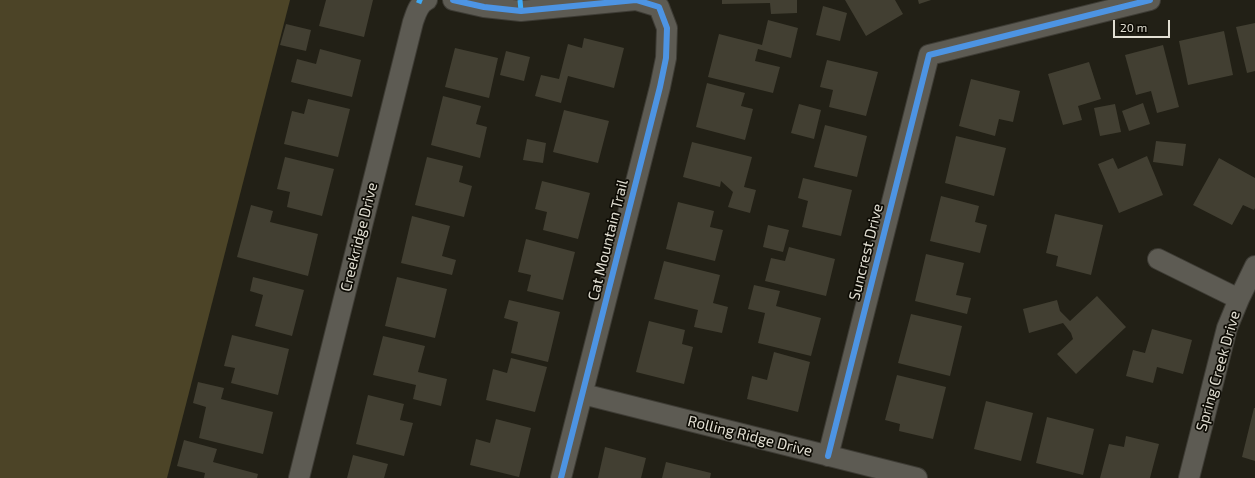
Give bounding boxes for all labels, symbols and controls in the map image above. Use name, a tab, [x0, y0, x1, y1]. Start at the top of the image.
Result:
scale bar	[1115, 12, 1172, 38]
text: 20 m	[1120, 20, 1147, 34]
street label: Cat Mountain Trail	[584, 178, 632, 302]
street label: Creekridge Drive	[337, 181, 381, 293]
street label: Suncrest Drive	[845, 202, 887, 302]
street label: Spring Creek Drive	[1192, 309, 1244, 433]
street label: Rolling Ridge Drive	[686, 412, 814, 460]

